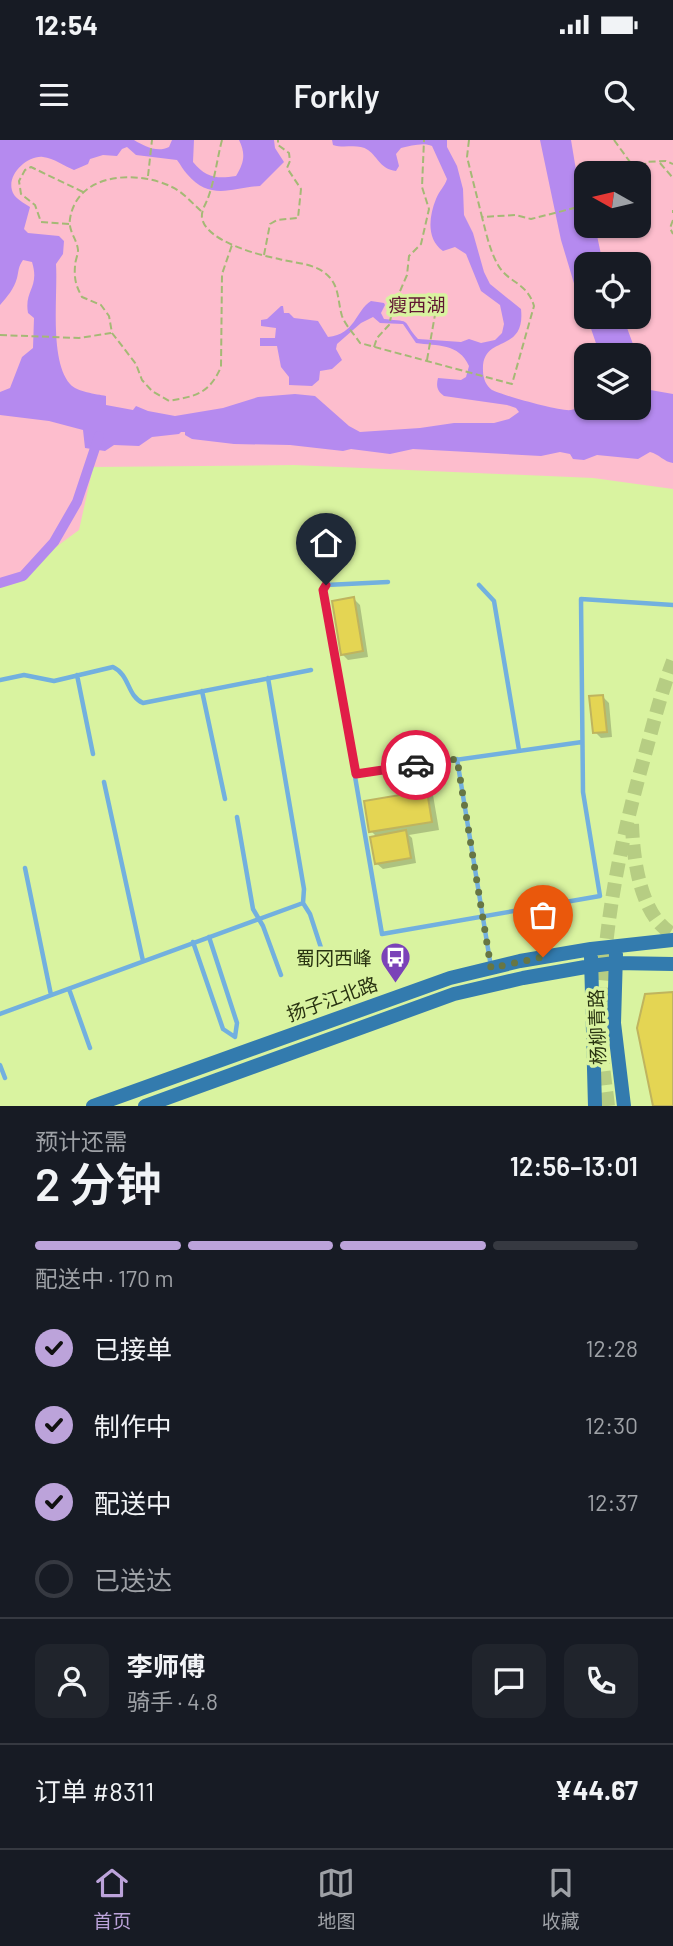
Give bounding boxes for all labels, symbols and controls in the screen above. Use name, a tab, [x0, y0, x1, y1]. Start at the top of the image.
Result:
text: 12:54	[35, 9, 98, 40]
icon: menu	[35, 76, 73, 114]
text: Forkly	[293, 76, 380, 114]
icon: search	[600, 76, 638, 114]
north arrow	[574, 161, 651, 238]
map controls	[574, 161, 651, 420]
button: locate	[574, 252, 651, 329]
park label: 瘦西湖	[388, 293, 446, 316]
button: layers	[574, 343, 651, 420]
pin	[296, 513, 356, 585]
icon: home	[307, 524, 345, 562]
courier	[381, 730, 451, 800]
icon: car	[397, 746, 435, 784]
pin	[513, 885, 573, 957]
icon: bag	[524, 896, 562, 934]
bus stop icon: 蜀冈西峰	[378, 941, 412, 985]
place label: 蜀冈西峰	[296, 946, 372, 969]
street label: 扬子江北路	[283, 971, 380, 1026]
street label: 杨柳青路	[584, 989, 609, 1065]
text: 预计还需	[35, 1127, 127, 1155]
text: 12:56–13:01	[510, 1150, 638, 1181]
text: 2 分钟	[35, 1155, 162, 1210]
text: 配送中 · 170 m	[35, 1264, 174, 1292]
icon: check	[35, 1329, 73, 1367]
text: 已接单	[94, 1333, 172, 1364]
text: 12:28	[586, 1334, 638, 1362]
icon: check	[35, 1406, 73, 1444]
text: 制作中	[94, 1410, 172, 1441]
text: 12:30	[585, 1411, 638, 1439]
icon: check	[35, 1483, 73, 1521]
text: 配送中	[94, 1487, 172, 1518]
text: 12:37	[587, 1488, 638, 1516]
text: 已送达	[94, 1564, 172, 1595]
button: person	[35, 1644, 109, 1718]
button: chat	[472, 1644, 546, 1718]
button: phone	[564, 1644, 638, 1718]
text: 李师傅	[127, 1650, 205, 1681]
text: 骑手 · 4.8	[127, 1687, 218, 1715]
text: ¥44.67	[555, 1774, 638, 1805]
text: 订单 #8311	[35, 1775, 154, 1806]
tab: 首页	[93, 1864, 131, 1933]
tab: 地图	[317, 1864, 356, 1933]
tab: 收藏	[542, 1864, 580, 1933]

